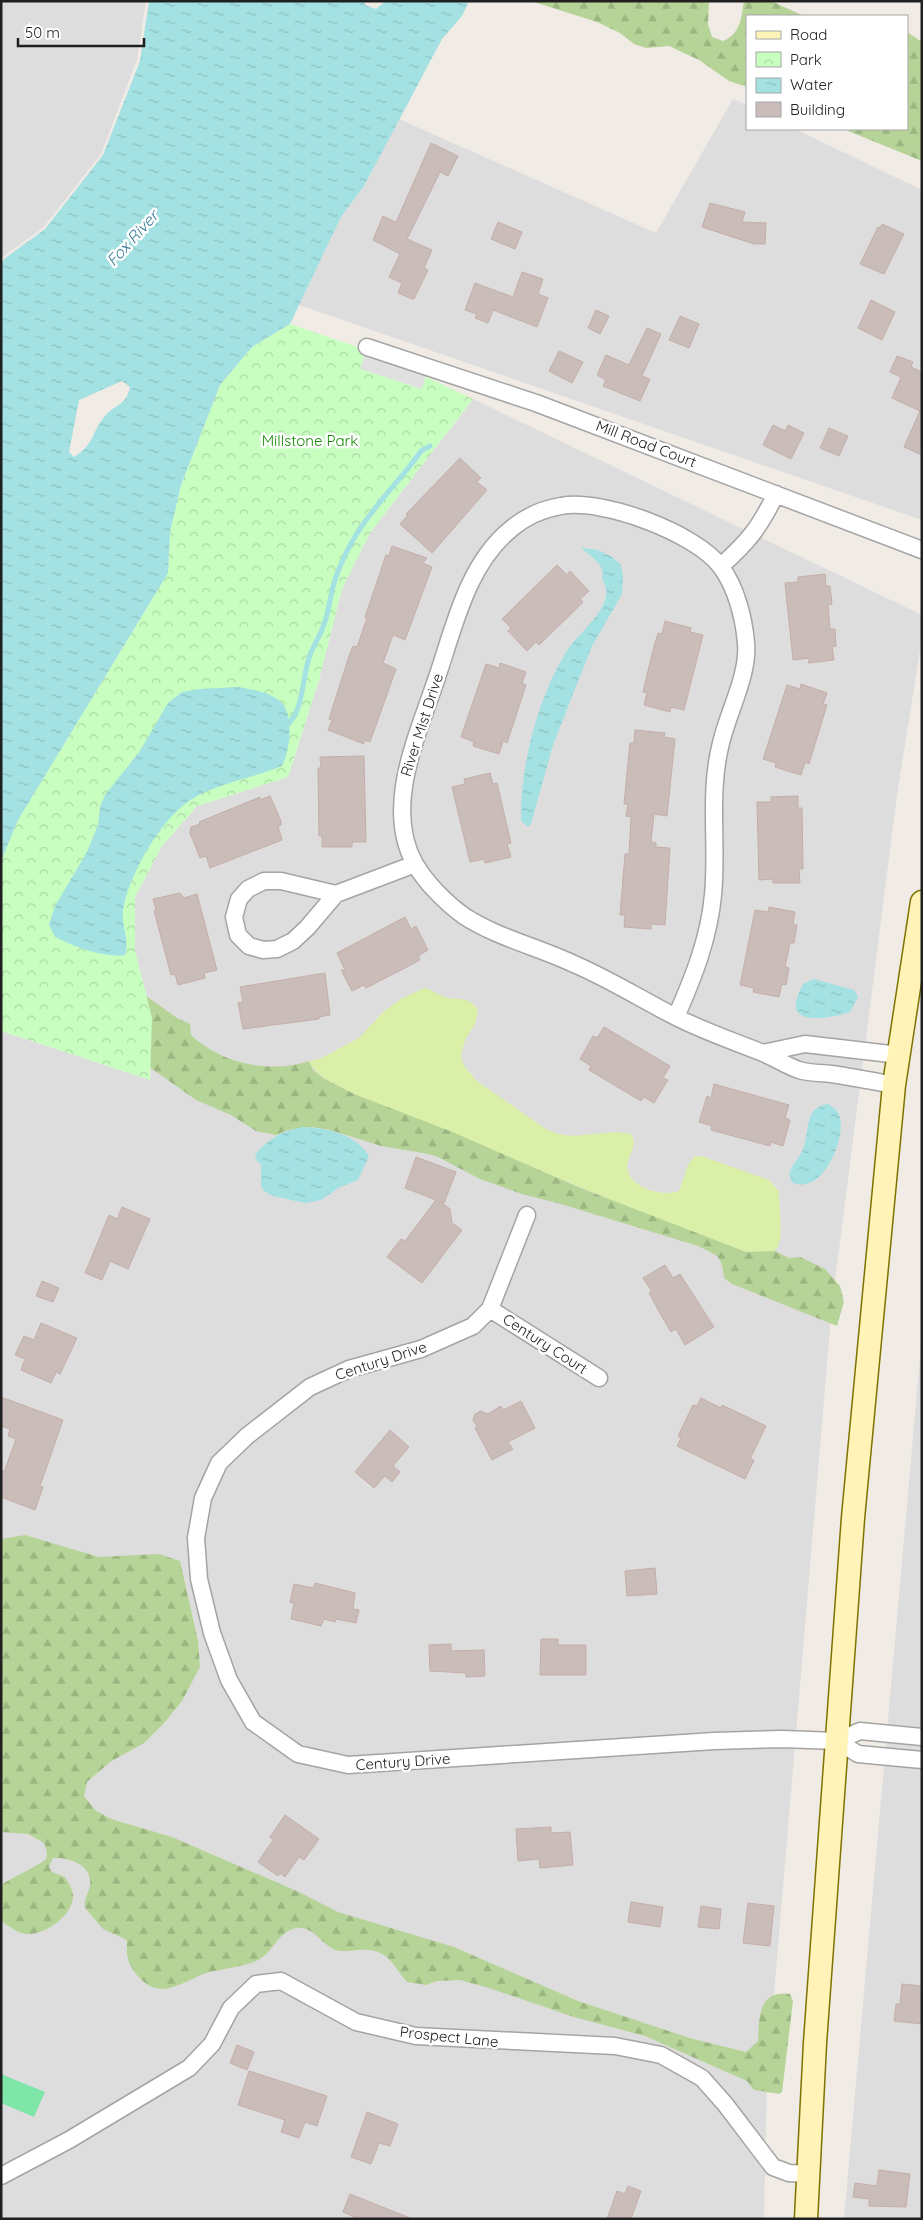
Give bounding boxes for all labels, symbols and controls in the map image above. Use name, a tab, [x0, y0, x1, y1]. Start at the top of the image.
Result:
scale bar	[18, 15, 144, 47]
legend	[746, 15, 908, 130]
text: 50 m	[25, 23, 60, 42]
text: Road	[790, 25, 827, 44]
text: Park	[790, 50, 822, 69]
text: Water	[790, 75, 833, 94]
text: Building	[790, 100, 845, 119]
water label: Fox River	[102, 205, 163, 270]
street label: Mill Road Court	[593, 416, 699, 471]
park label: Millstone Park	[262, 431, 358, 450]
street label: River Mist Drive	[396, 671, 447, 779]
street label: Century Court	[499, 1309, 591, 1378]
street label: Century Drive	[333, 1337, 429, 1384]
street label: Century Drive	[355, 1749, 451, 1774]
street label: Prospect Lane	[399, 2022, 499, 2051]

